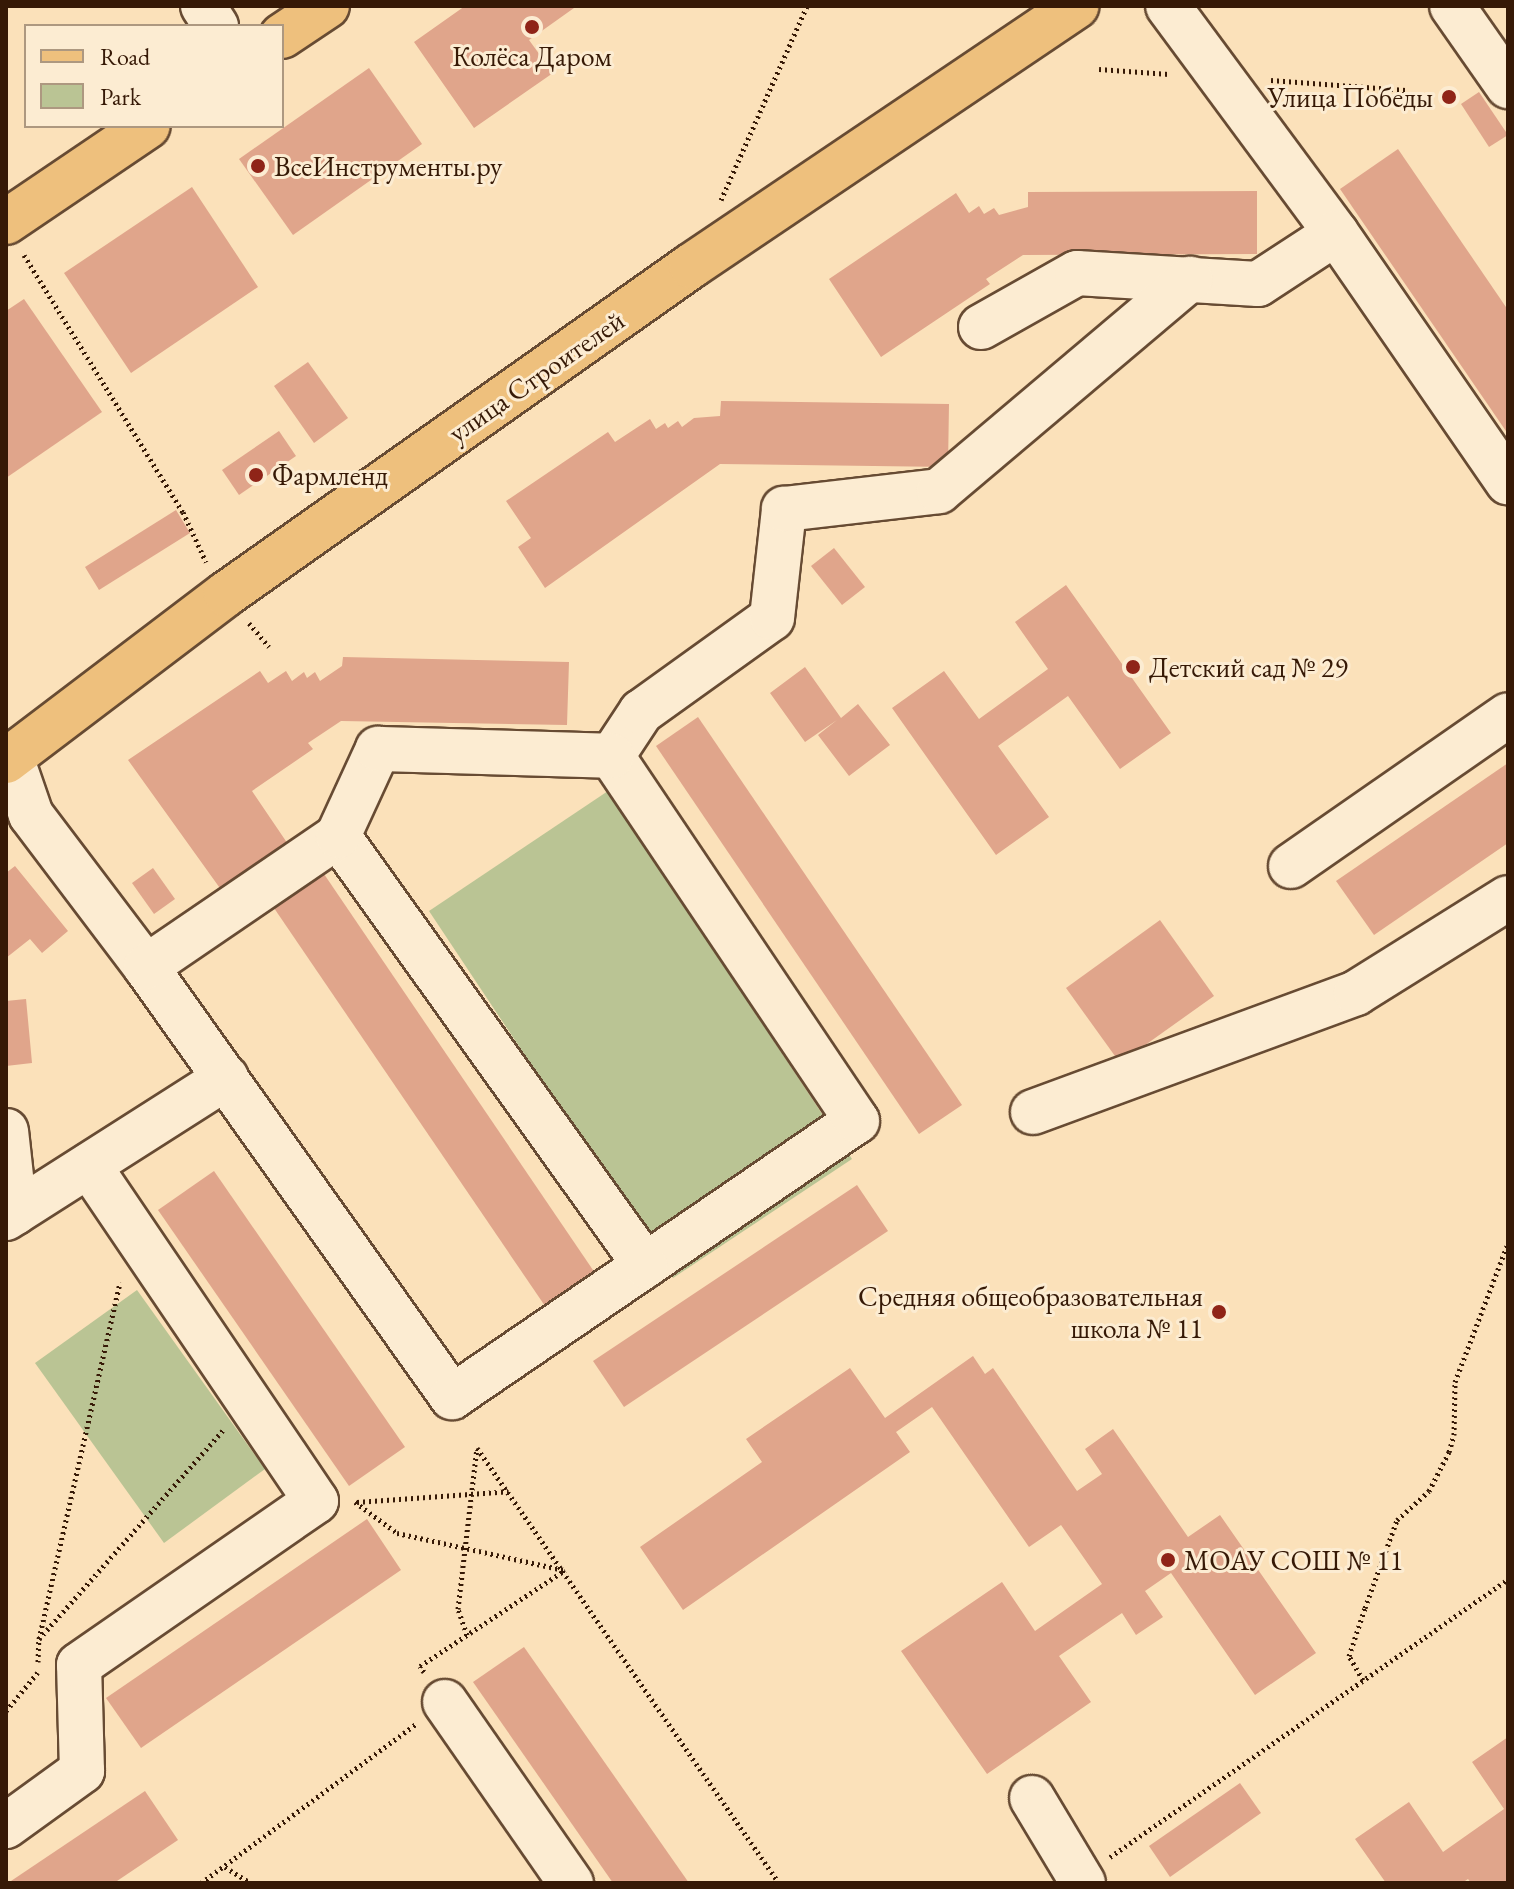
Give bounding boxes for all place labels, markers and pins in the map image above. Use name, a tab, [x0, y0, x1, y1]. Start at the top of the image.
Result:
marker: Колёса Даром	[523, 18, 541, 36]
place label: Колёса Даром	[452, 39, 612, 73]
place label: Улица Победы	[1267, 80, 1433, 114]
marker: Улица Победы	[1440, 88, 1458, 106]
place label: ВсеИнструменты.ру	[274, 149, 502, 183]
marker: ВсеИнструменты.ру	[249, 157, 267, 175]
place label: Фармленд	[272, 458, 388, 492]
marker: Фармленд	[247, 466, 265, 484]
place label: Детский сад № 29	[1149, 650, 1348, 684]
marker: Детский сад № 29	[1124, 658, 1142, 676]
place label: Средняя общеобразовательная школа № 11	[858, 1279, 1203, 1345]
marker: Средняя общеобразовательная школа № 11	[1210, 1303, 1228, 1321]
place label: МОАУ СОШ № 11	[1184, 1543, 1403, 1577]
marker: МОАУ СОШ № 11	[1159, 1551, 1177, 1569]

